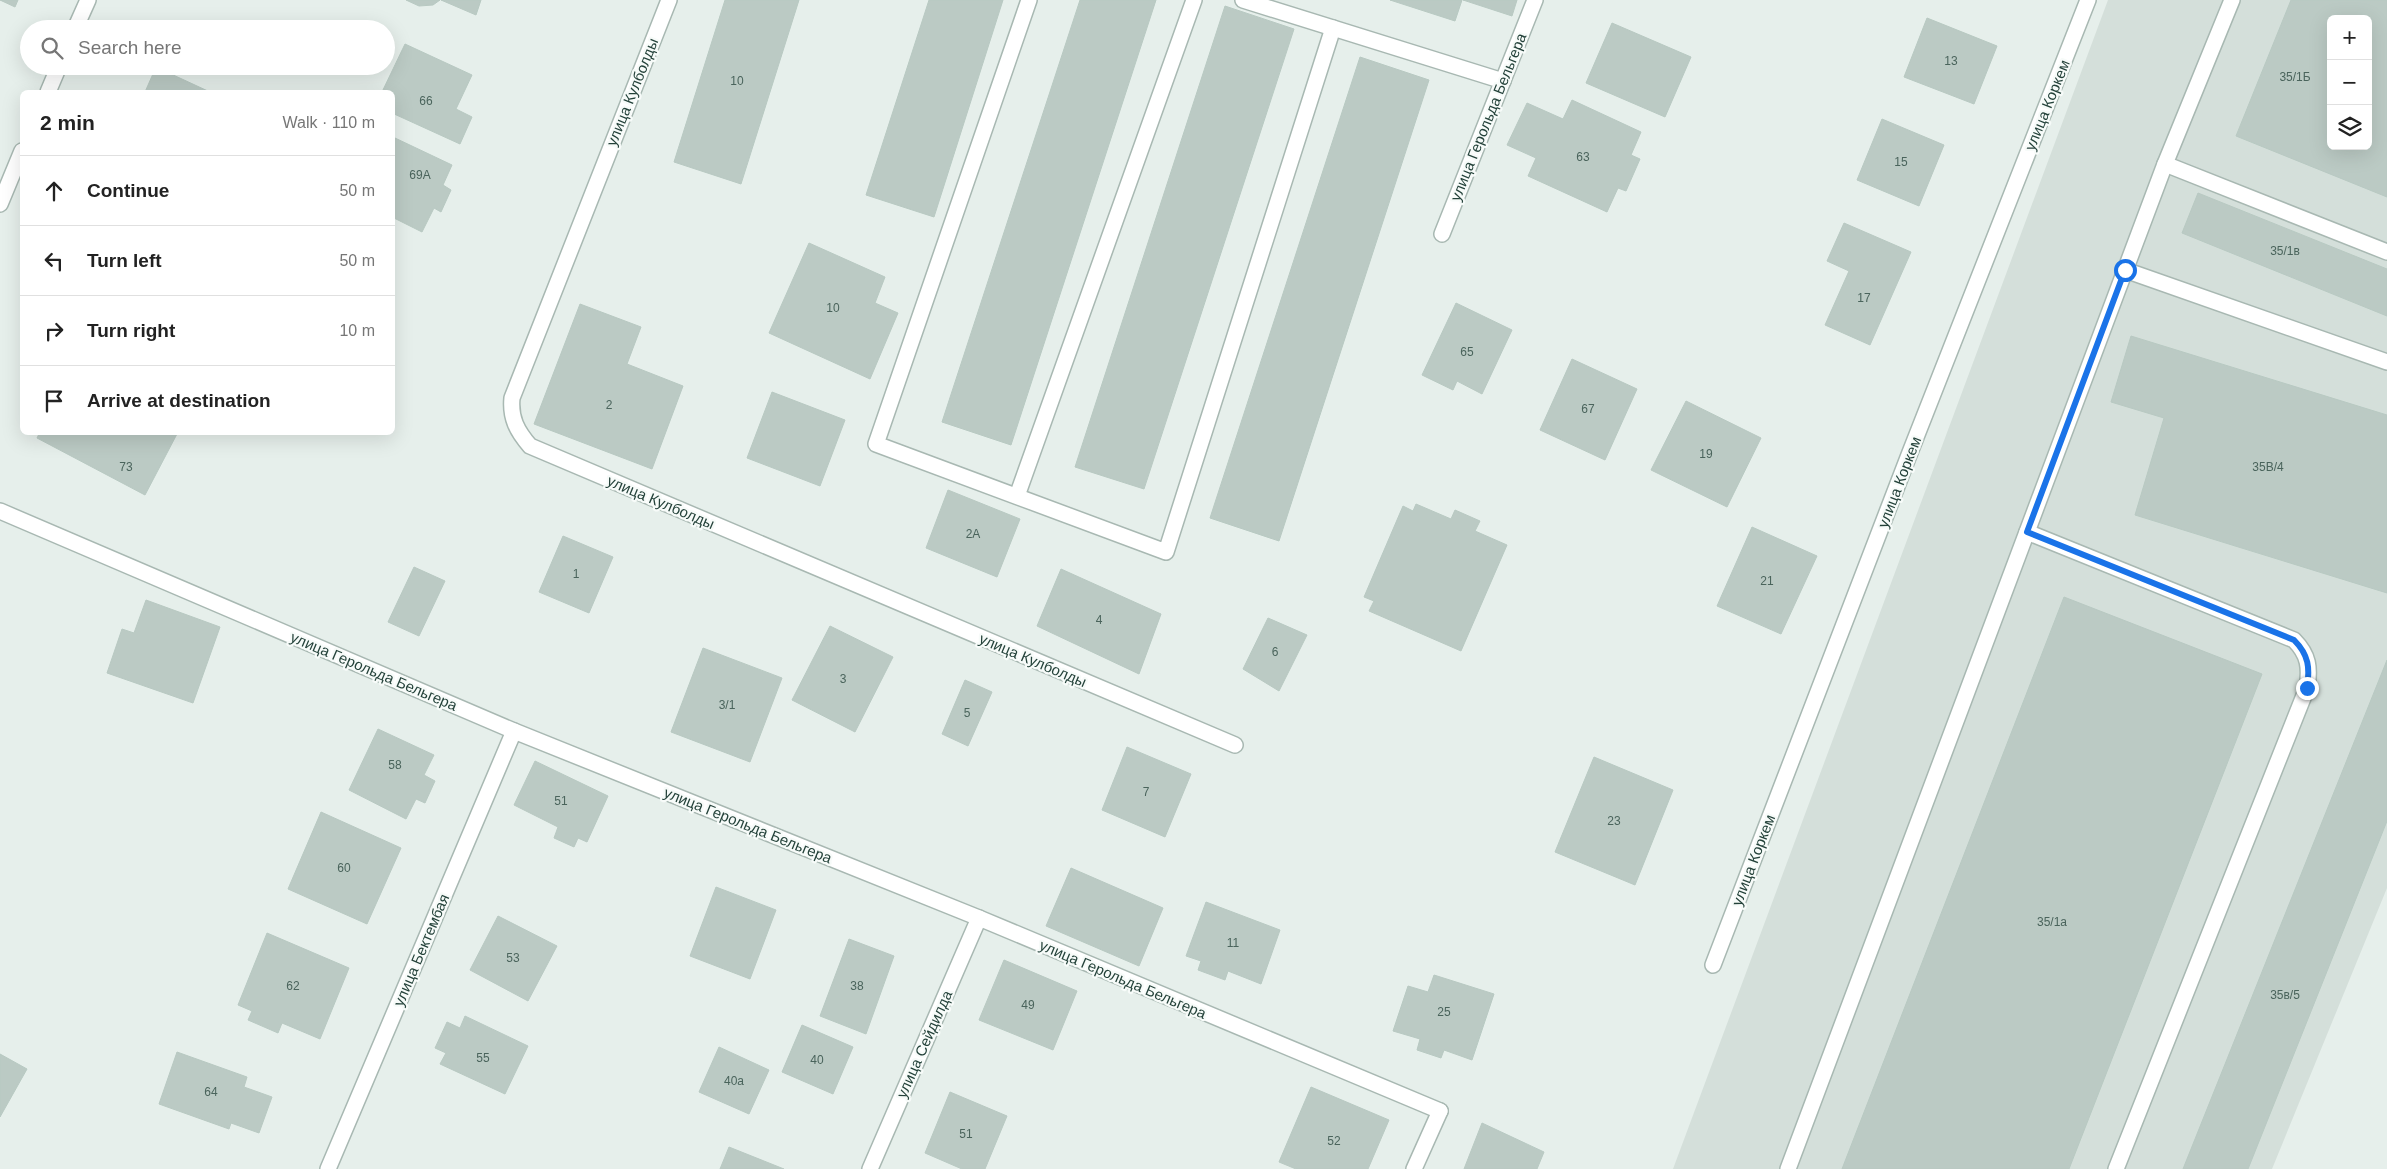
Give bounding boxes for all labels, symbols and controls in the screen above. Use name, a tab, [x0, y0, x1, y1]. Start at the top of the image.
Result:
map controls	[2327, 15, 2372, 150]
button: +	[2327, 15, 2372, 60]
search box	[20, 20, 395, 75]
street label: улица Герольда Бельгера	[1447, 30, 1530, 203]
icon: search	[38, 34, 66, 62]
street label: улица Кулболды	[603, 36, 661, 148]
text: Search here	[78, 37, 182, 58]
house number: 13	[1944, 54, 1958, 68]
street label: улица Коркем	[2021, 57, 2073, 153]
button: −	[2327, 60, 2372, 105]
house number: 35/1Б	[2279, 70, 2311, 84]
house number: 10	[730, 74, 744, 88]
house number: 66	[419, 94, 433, 108]
button: layers	[2327, 105, 2372, 150]
text: 2 min	[40, 111, 95, 134]
text: Walk · 110 m	[283, 114, 375, 131]
house number: 63	[1576, 150, 1590, 164]
house number: 15	[1894, 155, 1908, 169]
house number: 69А	[409, 168, 431, 182]
icon: ahead	[40, 177, 68, 205]
text: Continue	[87, 180, 169, 201]
text: 50 m	[339, 182, 375, 199]
house number: 35/1в	[2270, 244, 2300, 258]
icon: left	[40, 247, 68, 275]
text: Turn left	[87, 250, 162, 271]
text: 50 m	[339, 252, 375, 269]
route start	[2114, 259, 2137, 282]
house number: 17	[1857, 291, 1871, 305]
house number: 10	[826, 301, 840, 315]
icon: right	[40, 317, 68, 345]
text: Turn right	[87, 320, 175, 341]
text: 10 m	[339, 322, 375, 339]
house number: 65	[1460, 345, 1474, 359]
icon: arrive	[40, 387, 68, 415]
text: Arrive at destination	[87, 390, 271, 411]
house number: 2	[606, 398, 613, 412]
house number: 67	[1581, 402, 1595, 416]
street label: улица Коркем	[1874, 434, 1924, 530]
house number: 19	[1699, 447, 1713, 461]
house number: 73	[119, 460, 133, 474]
house number: 35В/4	[2252, 460, 2284, 474]
street label: улица Кулболды	[605, 472, 717, 532]
house number: 2А	[966, 527, 980, 541]
house number: 1	[573, 567, 580, 581]
house number: 21	[1760, 574, 1774, 588]
house number: 4	[1096, 613, 1103, 627]
street label: улица Герольда Бельгера	[288, 628, 461, 714]
street label: улица Кулболды	[977, 630, 1089, 690]
house number: 6	[1272, 645, 1279, 659]
house number: 3	[840, 672, 847, 686]
route end	[2296, 677, 2319, 700]
house number: 3/1	[719, 698, 736, 712]
house number: 5	[964, 706, 971, 720]
house number: 58	[388, 758, 402, 772]
street label: улица Герольда Бельгера	[662, 784, 835, 867]
house number: 7	[1143, 785, 1150, 799]
house number: 51	[554, 794, 568, 808]
street label: улица Коркем	[1728, 812, 1778, 908]
house number: 23	[1607, 814, 1621, 828]
house number: 60	[337, 861, 351, 875]
street label: улица Бектембая	[390, 891, 452, 1009]
house number: 35/1а	[2037, 915, 2067, 929]
street label: улица Герольда Бельгера	[1037, 936, 1210, 1022]
house number: 11	[1227, 936, 1240, 950]
house number: 53	[506, 951, 520, 965]
house number: 62	[286, 979, 300, 993]
house number: 38	[850, 979, 864, 993]
street label: улица Сейдилда	[893, 987, 956, 1100]
house number: 35в/5	[2270, 988, 2300, 1002]
house number: 49	[1021, 998, 1035, 1012]
house number: 25	[1437, 1005, 1451, 1019]
house number: 55	[476, 1051, 490, 1065]
house number: 40	[810, 1053, 824, 1067]
house number: 40а	[724, 1074, 744, 1088]
house number: 64	[204, 1085, 218, 1099]
house number: 51	[959, 1127, 973, 1141]
house number: 52	[1327, 1134, 1341, 1148]

